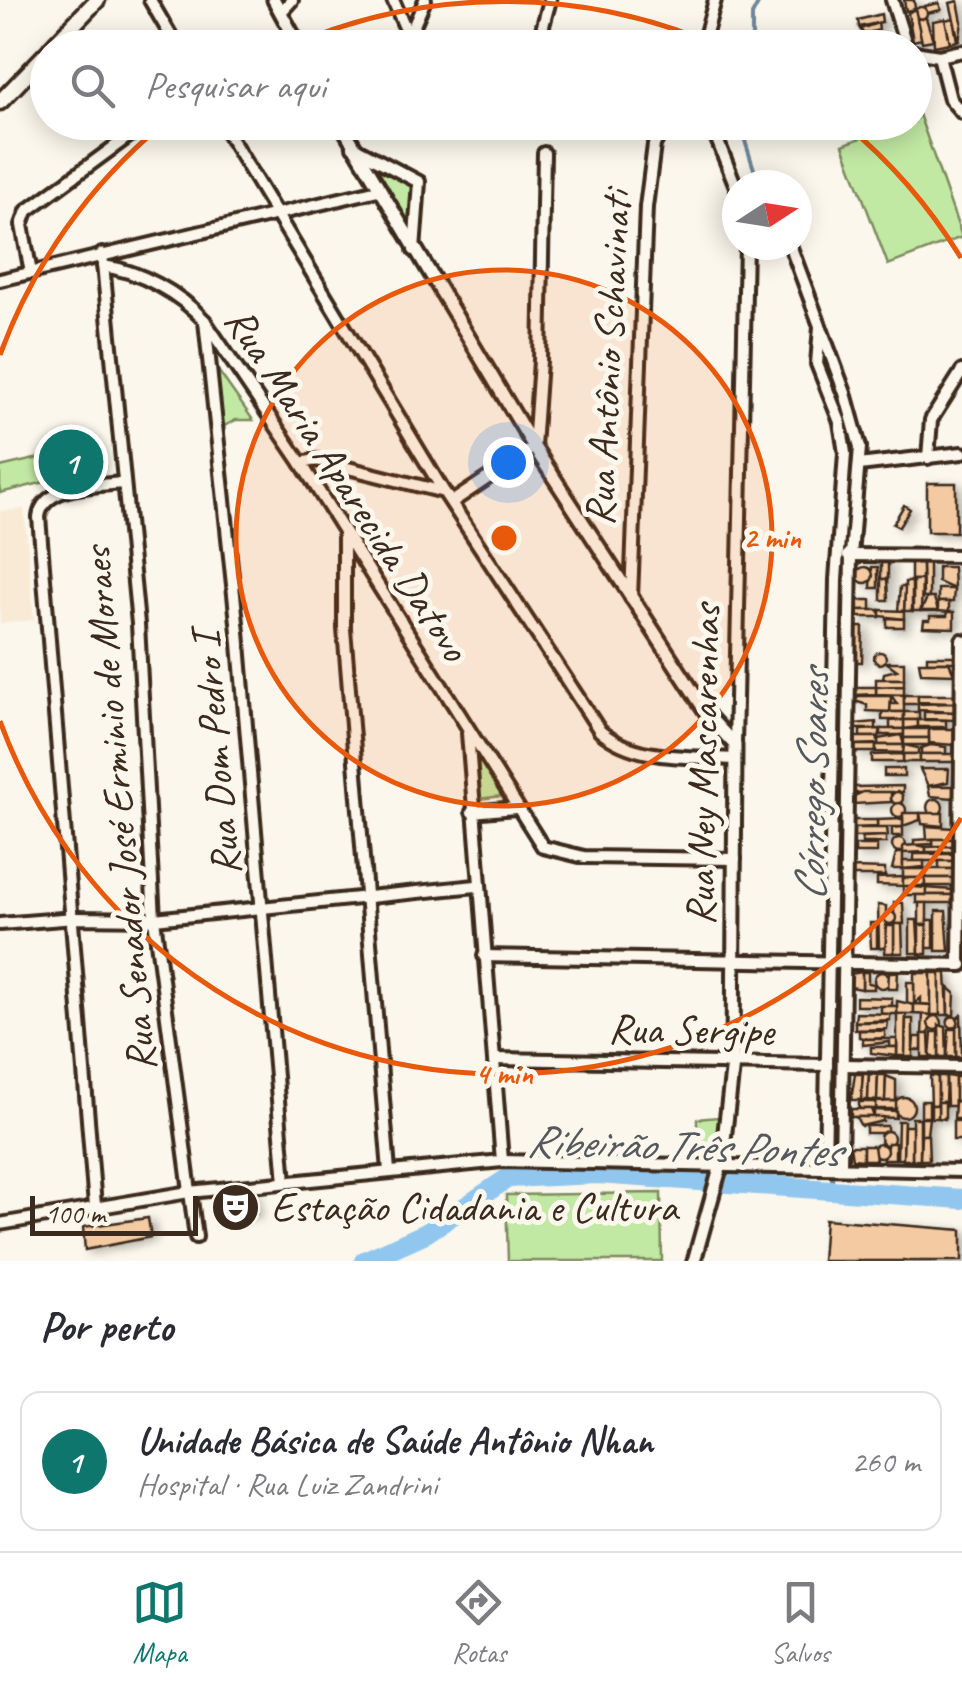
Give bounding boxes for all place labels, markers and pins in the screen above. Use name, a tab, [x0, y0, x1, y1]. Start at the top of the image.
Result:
pin: 1	[38, 424, 104, 500]
centre of rings	[486, 520, 522, 556]
theatre icon: Estação Cidadania e Cultura	[210, 1181, 262, 1233]
place label: Estação Cidadania e Cultura	[271, 1181, 680, 1234]

